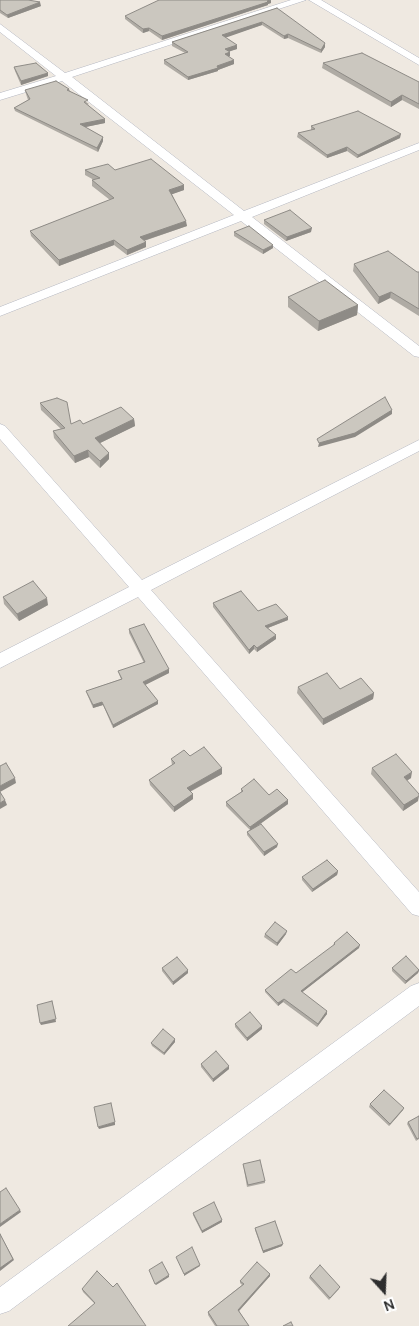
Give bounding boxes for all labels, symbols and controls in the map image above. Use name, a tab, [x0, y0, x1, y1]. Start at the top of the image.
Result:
north arrow	[359, 1266, 409, 1316]
text: N	[381, 1295, 397, 1316]

